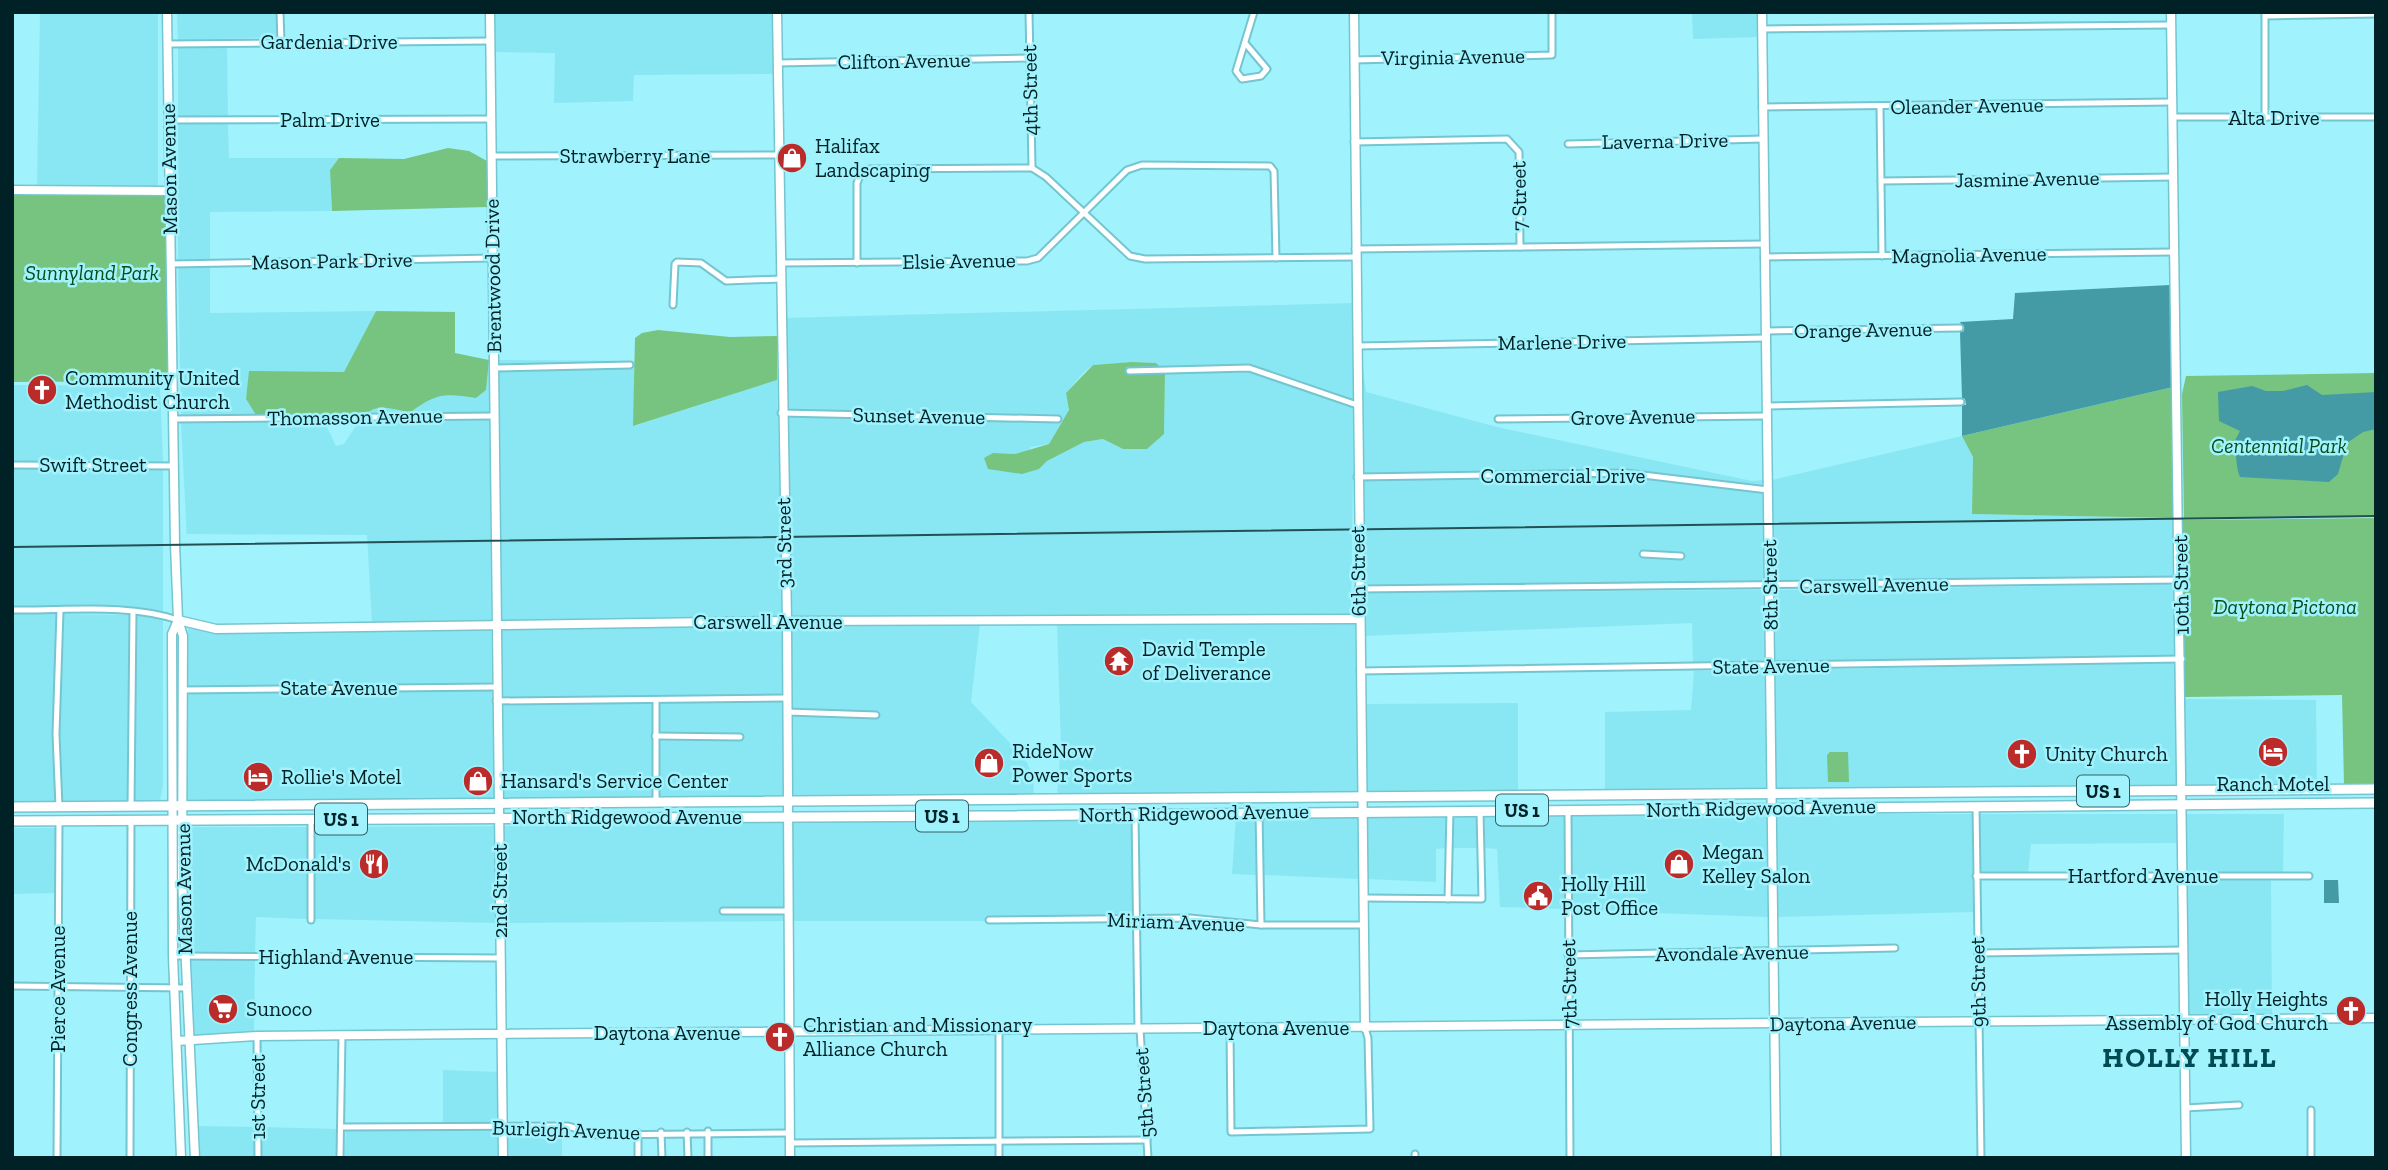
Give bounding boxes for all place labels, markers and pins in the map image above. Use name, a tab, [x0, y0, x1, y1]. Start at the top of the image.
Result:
place label: Halifax Landscaping	[815, 133, 931, 182]
shop icon: Halifax Landscaping	[775, 141, 809, 175]
place label: Community United Methodist Church	[65, 365, 240, 414]
church icon: Community United Methodist Church	[25, 373, 59, 407]
place label: David Temple of Deliverance	[1142, 636, 1271, 685]
temple icon: David Temple of Deliverance	[1102, 644, 1136, 678]
hotel icon: Ranch Motel	[2256, 735, 2290, 769]
church icon: Unity Church	[2005, 737, 2039, 771]
place label: RideNow Power Sports	[1012, 738, 1132, 787]
place label: Unity Church	[2045, 741, 2168, 766]
shop icon: RideNow Power Sports	[972, 746, 1006, 780]
hotel icon: Rollie's Motel	[241, 760, 275, 794]
place label: Rollie's Motel	[281, 764, 402, 789]
shop icon: Hansard's Service Center	[461, 764, 495, 798]
place label: Hansard's Service Center	[501, 768, 729, 793]
place label: Ranch Motel	[2216, 771, 2330, 796]
place label: Megan Kelley Salon	[1702, 839, 1810, 888]
restaurant icon: McDonald's	[357, 847, 391, 881]
shop icon: Megan Kelley Salon	[1662, 847, 1696, 881]
place label: McDonald's	[246, 851, 351, 876]
place label: Holly Hill Post Office	[1561, 871, 1658, 920]
public building icon: Holly Hill Post Office	[1521, 879, 1555, 913]
place label: Holly Heights Assembly of God Church	[2105, 986, 2328, 1035]
supermarket icon: Sunoco	[206, 992, 240, 1026]
church icon: Holly Heights Assembly of God Church	[2334, 994, 2368, 1028]
place label: Sunoco	[246, 996, 312, 1021]
place label: Christian and Missionary Alliance Church	[803, 1012, 1033, 1061]
church icon: Christian and Missionary Alliance Church	[763, 1020, 797, 1054]

